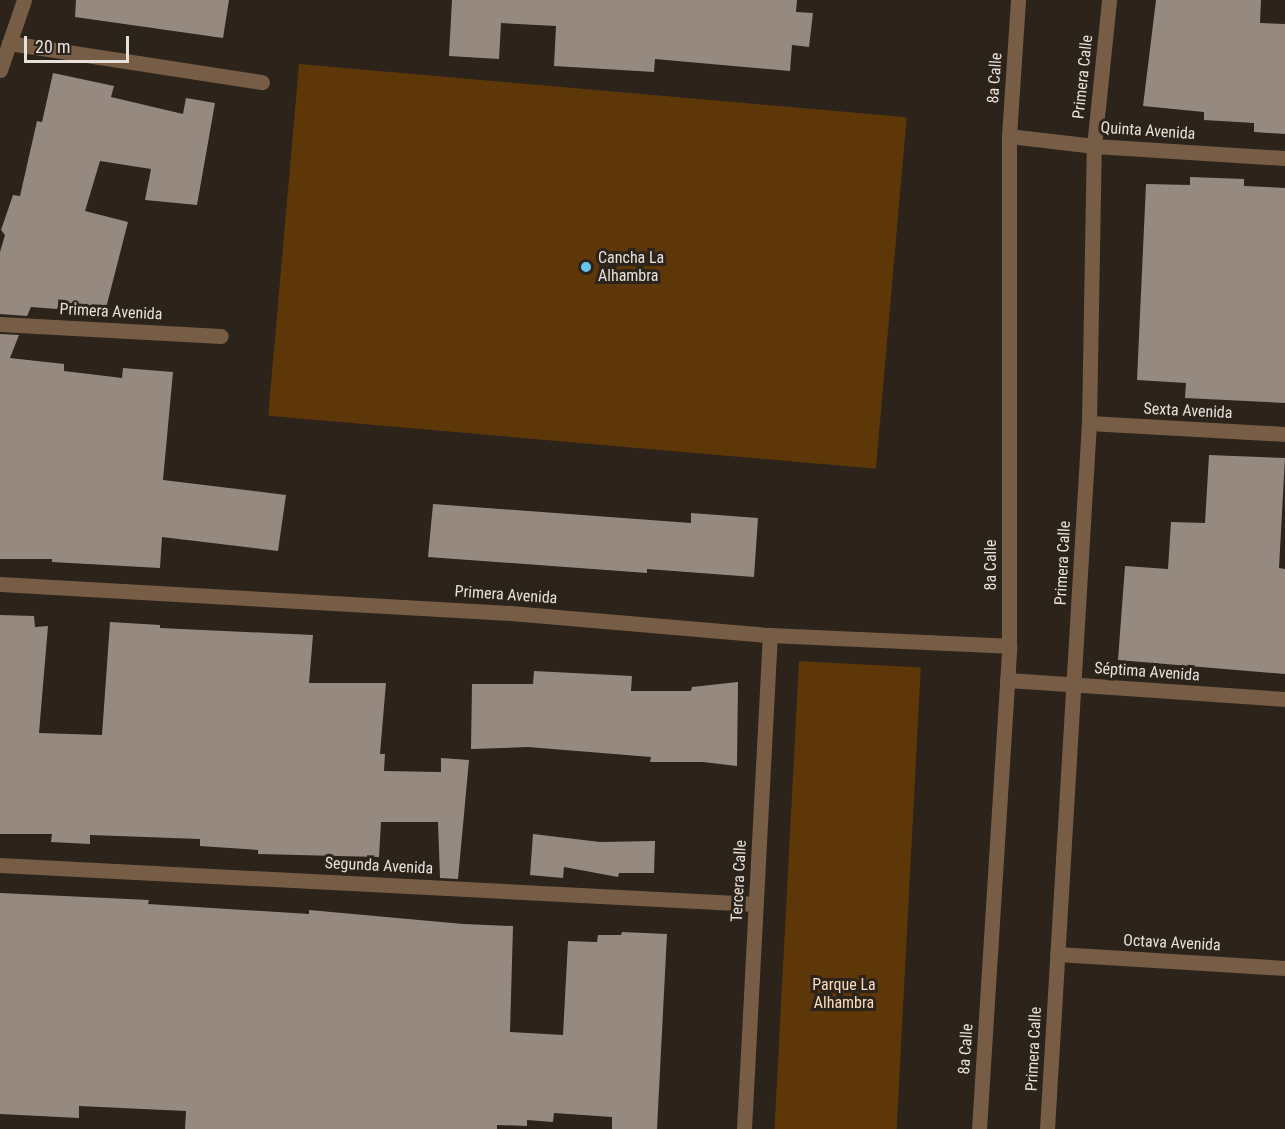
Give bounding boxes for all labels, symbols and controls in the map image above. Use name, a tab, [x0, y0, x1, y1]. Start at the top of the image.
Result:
scale bar	[27, 24, 132, 62]
street label: Primera Calle	[1069, 34, 1097, 120]
text: 20 m	[35, 36, 70, 57]
street label: 8a Calle	[984, 52, 1006, 104]
street label: Quinta Avenida	[1100, 118, 1196, 144]
place label: Cancha La Alhambra	[598, 248, 664, 286]
marker: Cancha La Alhambra	[579, 260, 593, 274]
street label: Primera Avenida	[59, 300, 163, 324]
street label: Sexta Avenida	[1143, 399, 1233, 423]
street label: Primera Calle	[1051, 520, 1075, 606]
street label: 8a Calle	[981, 540, 1001, 590]
street label: Primera Avenida	[454, 582, 558, 608]
street label: Séptima Avenida	[1094, 659, 1200, 685]
street label: Tercera Calle	[727, 839, 751, 923]
street label: Segunda Avenida	[324, 854, 434, 878]
street label: Octava Avenida	[1123, 931, 1221, 955]
park label: Parque La Alhambra	[812, 975, 876, 1013]
street label: Primera Calle	[1022, 1006, 1046, 1092]
street label: 8a Calle	[955, 1023, 977, 1075]

